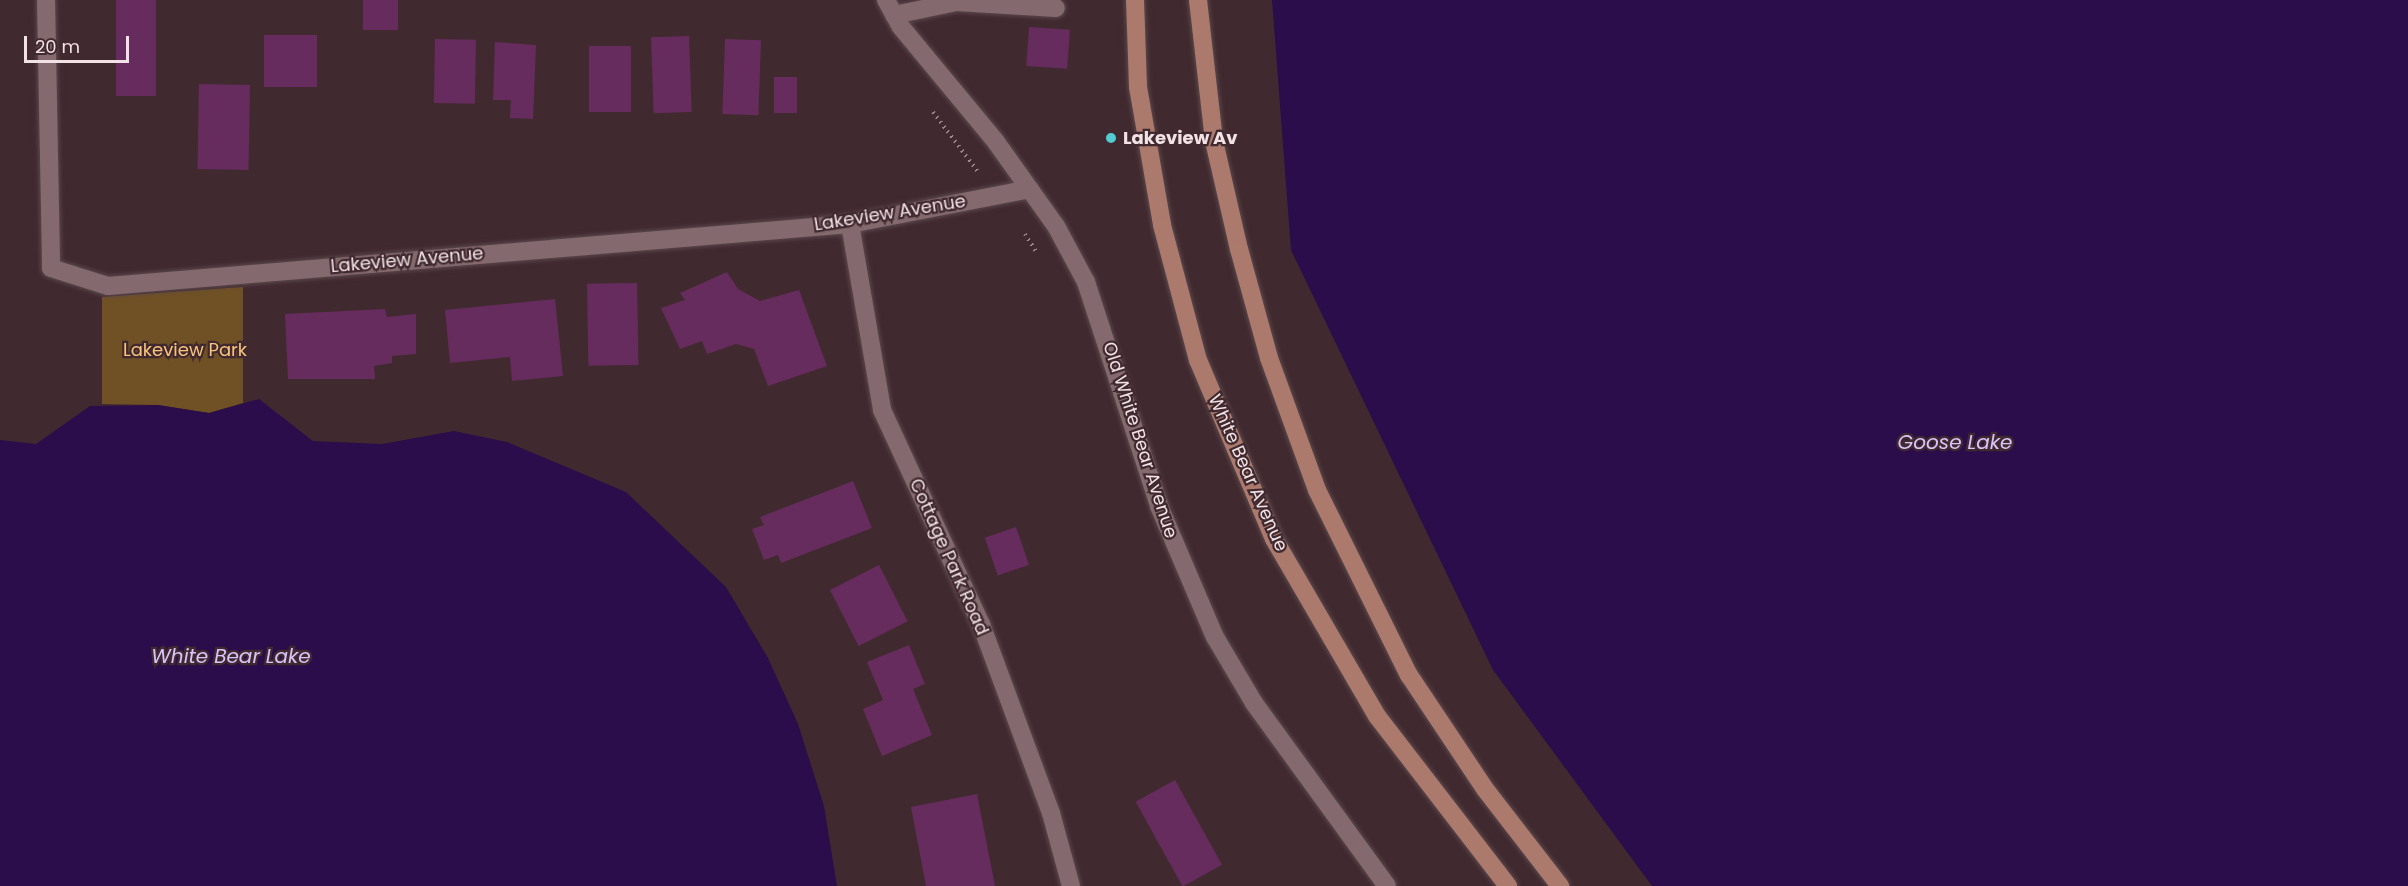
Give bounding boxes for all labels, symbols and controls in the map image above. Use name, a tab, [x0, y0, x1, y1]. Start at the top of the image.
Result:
scale bar	[27, 24, 132, 62]
text: 20 m	[35, 34, 80, 59]
place label: Lakeview Av	[1123, 127, 1238, 149]
marker: Lakeview Av	[1104, 131, 1118, 145]
street label: Lakeview Avenue	[813, 190, 967, 236]
street label: Lakeview Avenue	[330, 243, 484, 277]
park label: Lakeview Park	[123, 339, 247, 361]
street label: Old White Bear Avenue	[1098, 339, 1182, 541]
street label: White Bear Avenue	[1204, 391, 1292, 555]
water label: Goose Lake	[1898, 430, 2012, 454]
street label: Cottage Park Road	[905, 475, 993, 639]
water label: White Bear Lake	[151, 644, 311, 668]

